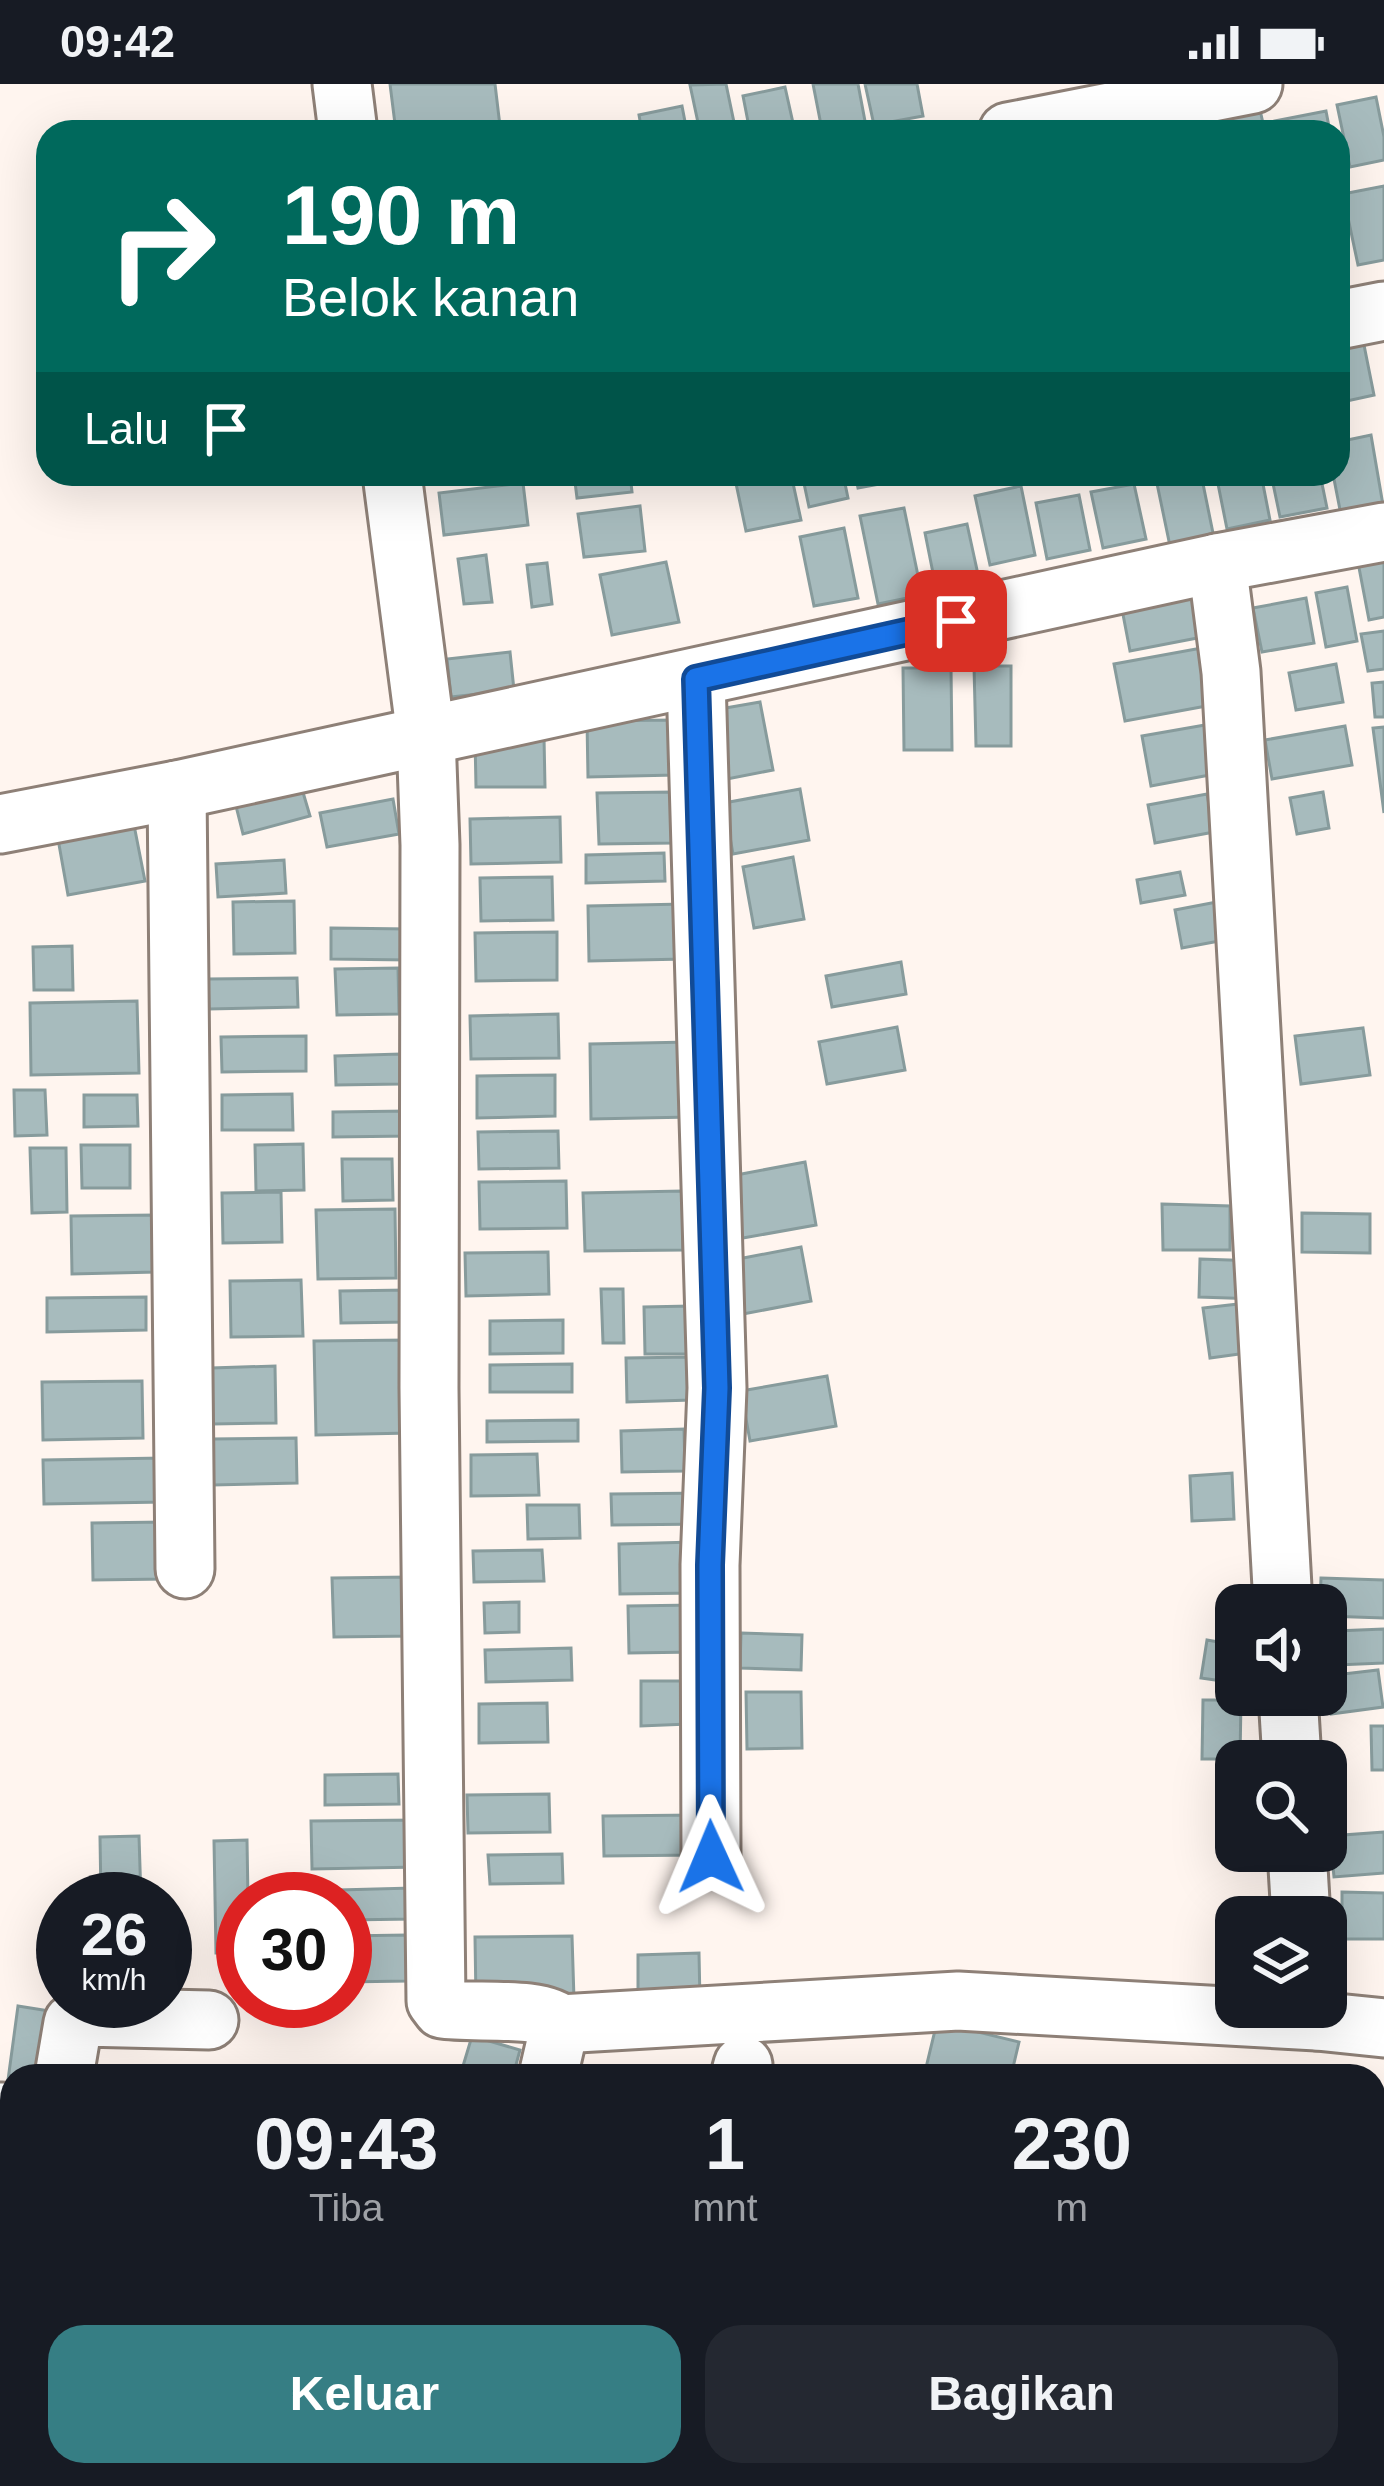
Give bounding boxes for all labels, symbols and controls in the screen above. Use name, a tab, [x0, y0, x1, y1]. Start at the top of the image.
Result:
text: 09:42	[60, 16, 175, 67]
icon: right	[84, 168, 240, 324]
text: 190 m	[282, 168, 520, 262]
text: Belok kanan	[282, 267, 579, 327]
icon: arrive	[193, 396, 259, 462]
text: Lalu	[84, 403, 169, 454]
pin	[905, 570, 1007, 672]
icon: arrive	[923, 588, 989, 654]
map controls	[1215, 1584, 1347, 2028]
button: sound	[1215, 1584, 1347, 1716]
button: search	[1215, 1740, 1347, 1872]
position arrow	[648, 1794, 774, 1920]
speed limit sign: 30	[216, 1872, 372, 2028]
button: layers	[1215, 1896, 1347, 2028]
text: 26	[81, 1901, 147, 1968]
text: km/h	[81, 1963, 147, 1996]
text: 09:43	[254, 2104, 438, 2184]
text: 1	[705, 2104, 745, 2184]
text: 230	[1012, 2104, 1132, 2184]
text: Tiba	[309, 2186, 383, 2229]
text: mnt	[693, 2186, 758, 2229]
text: m	[1056, 2186, 1088, 2229]
button: Keluar	[48, 2325, 681, 2463]
button: Bagikan	[705, 2325, 1338, 2463]

